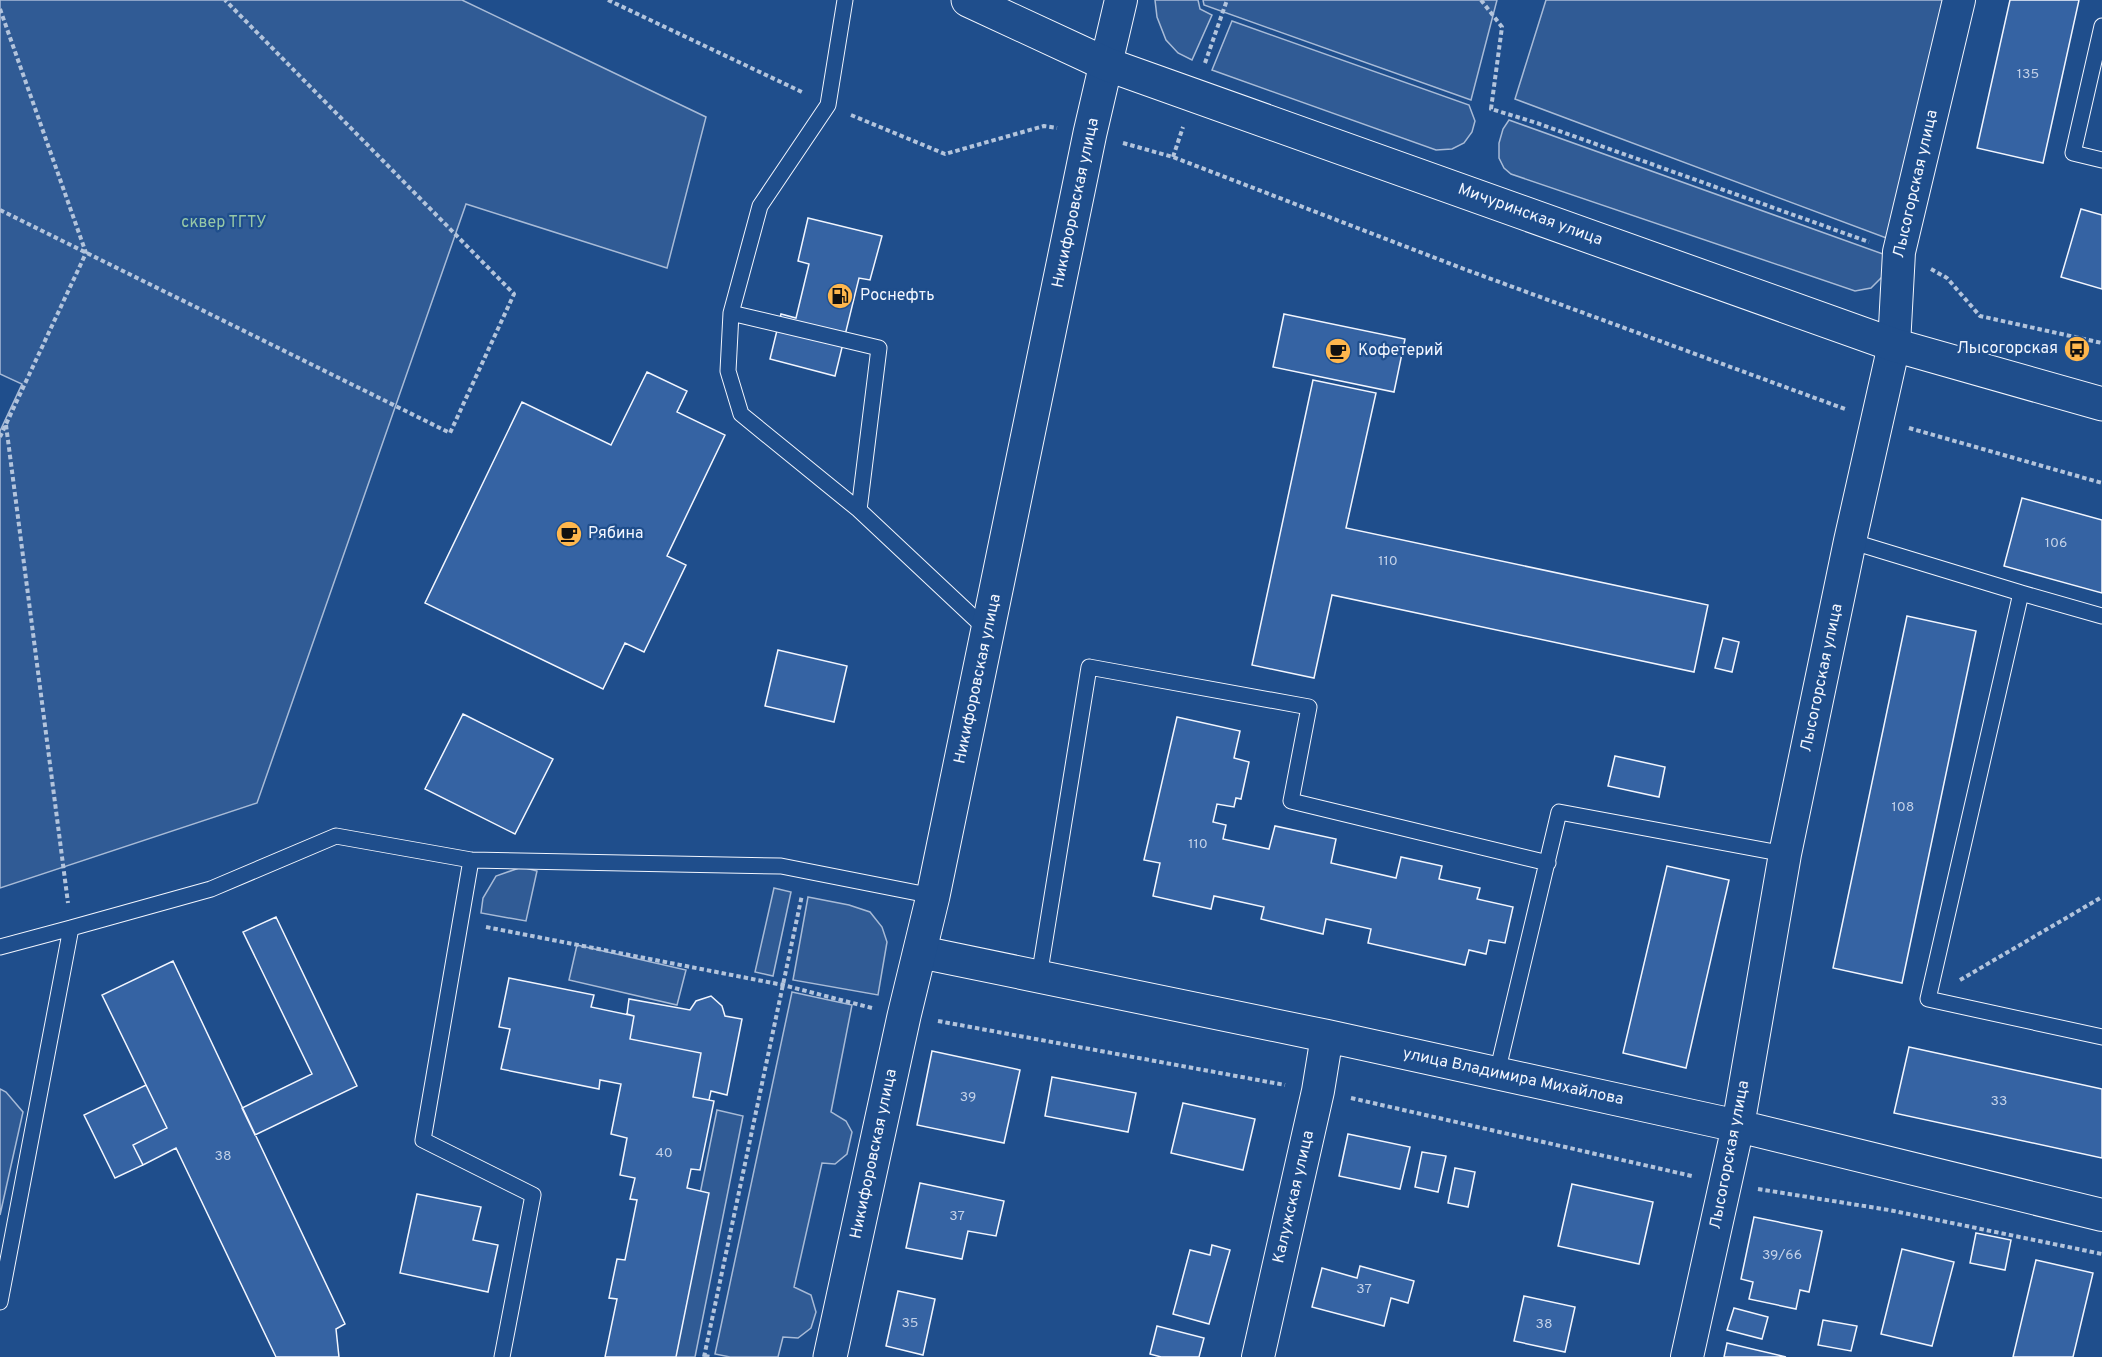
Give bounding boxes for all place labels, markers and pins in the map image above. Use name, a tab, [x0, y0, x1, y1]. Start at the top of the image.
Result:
fuel station icon: Роснефть	[825, 281, 855, 311]
place label: Роснефть	[860, 286, 935, 306]
bus stop icon: Лысогорская	[2062, 334, 2092, 364]
cafe icon: Кофетерий	[1323, 336, 1353, 366]
place label: Лысогорская	[1956, 339, 2058, 359]
place label: Кофетерий	[1358, 341, 1443, 361]
cafe icon: Рябина	[554, 519, 584, 549]
place label: Рябина	[588, 524, 644, 544]

